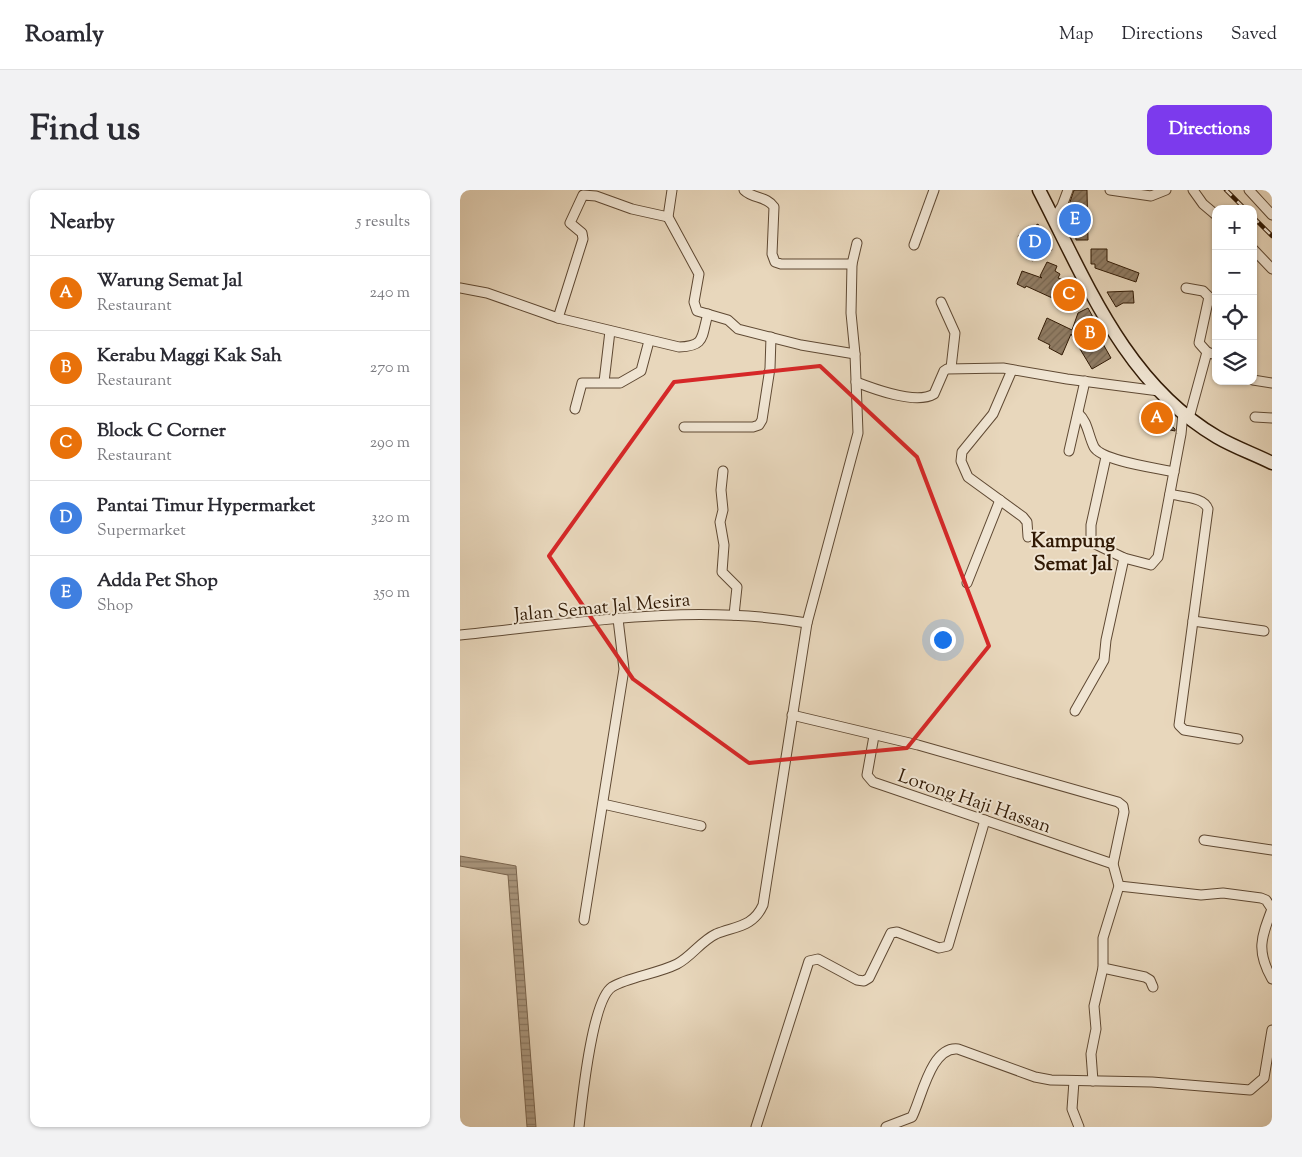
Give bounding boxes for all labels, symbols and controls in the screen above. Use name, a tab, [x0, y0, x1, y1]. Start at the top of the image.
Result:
text: Roamly	[25, 18, 104, 52]
text: Map	[1059, 22, 1094, 48]
text: Directions	[1122, 22, 1203, 48]
text: Saved	[1231, 22, 1277, 48]
text: Find us	[30, 105, 140, 156]
button: Directions	[1147, 105, 1272, 155]
pin: E	[1059, 201, 1091, 239]
map controls	[1212, 205, 1257, 385]
button: +	[1212, 205, 1257, 250]
text: Nearby	[50, 208, 115, 238]
text: 5 results	[356, 211, 410, 234]
pin: D	[1019, 224, 1051, 262]
button: −	[1212, 250, 1257, 295]
text: Warung Semat Jal	[97, 268, 242, 295]
pin: C	[1053, 276, 1085, 314]
text: A	[60, 282, 73, 305]
text: 240 m	[369, 282, 410, 305]
text: Restaurant	[97, 295, 172, 318]
button: locate	[1212, 295, 1257, 340]
pin: B	[1074, 315, 1106, 353]
button: layers	[1212, 340, 1257, 385]
text: Kerabu Maggi Kak Sah	[97, 343, 282, 370]
text: B	[61, 357, 71, 380]
text: 270 m	[370, 357, 410, 380]
text: Restaurant	[97, 370, 172, 393]
pin: A	[1141, 399, 1173, 437]
text: Block C Corner	[97, 418, 226, 445]
text: C	[60, 432, 72, 455]
text: 290 m	[370, 432, 410, 455]
text: Restaurant	[97, 445, 172, 468]
text: Pantai Timur Hypermarket	[97, 493, 315, 520]
text: D	[60, 507, 72, 530]
text: 320 m	[371, 507, 410, 530]
text: Supermarket	[97, 520, 186, 543]
district label: Kampung Semat Jal	[1031, 528, 1115, 580]
text: Adda Pet Shop	[97, 568, 218, 595]
text: E	[61, 582, 71, 605]
text: 350 m	[373, 582, 410, 605]
street label: Jalan Semat Jal Mesira	[512, 587, 692, 630]
text: Shop	[97, 595, 133, 618]
your location	[930, 627, 956, 653]
street label: Lorong Haji Hassan	[894, 763, 1055, 841]

